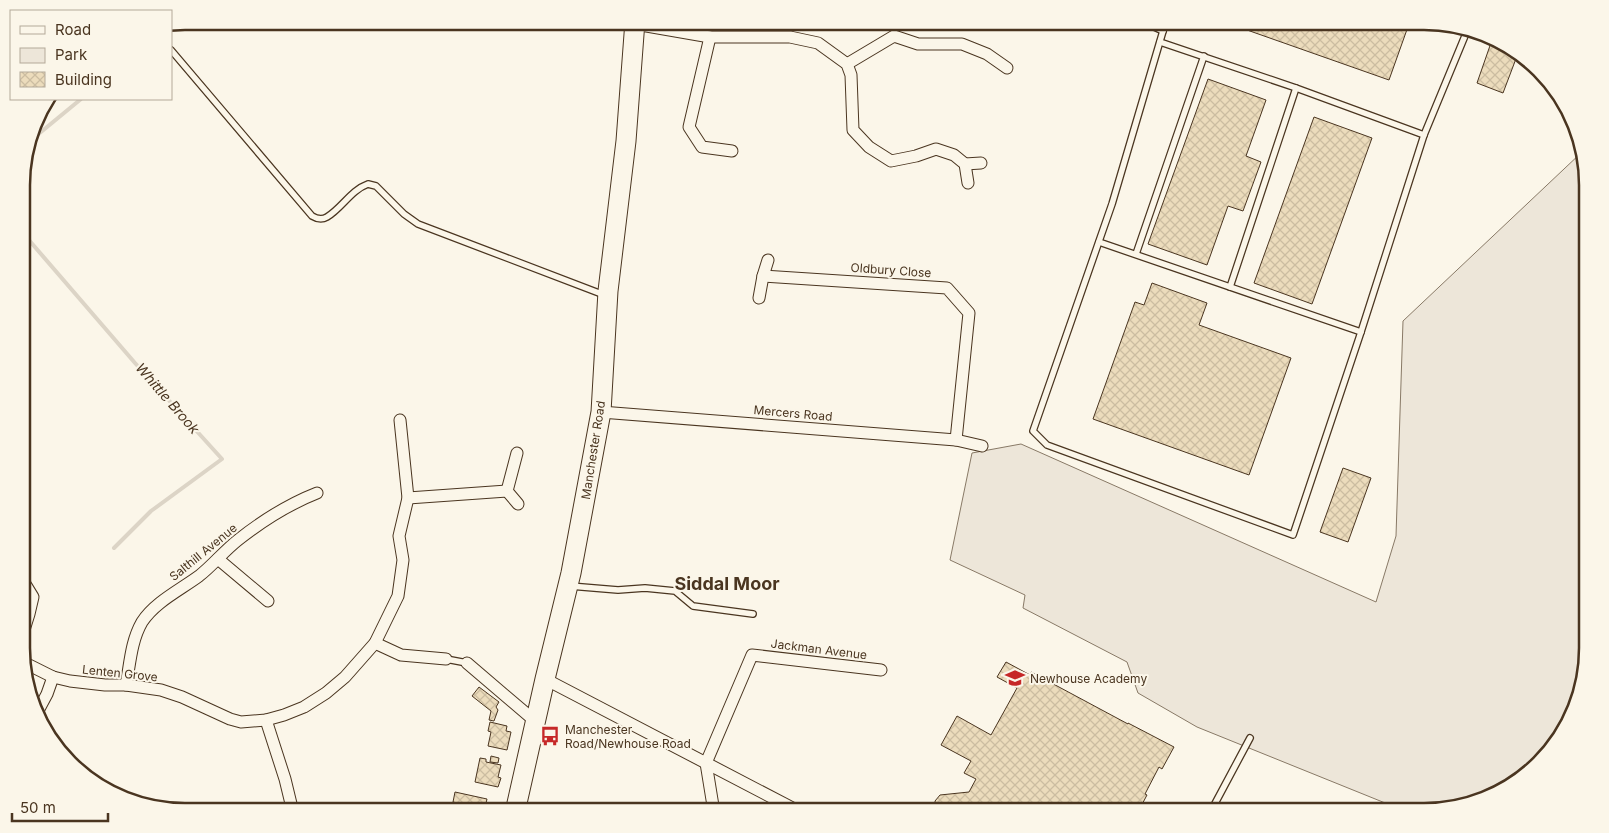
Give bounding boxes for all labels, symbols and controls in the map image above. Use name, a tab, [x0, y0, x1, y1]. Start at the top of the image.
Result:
legend	[10, 10, 172, 100]
text: Road	[55, 20, 91, 39]
text: Park	[55, 45, 88, 64]
text: Building	[55, 70, 112, 89]
street label: Oldbury Close	[850, 260, 932, 280]
water label: Whittle Brook	[133, 359, 204, 437]
street label: Manchester Road	[578, 400, 608, 500]
street label: Mercers Road	[753, 402, 833, 424]
street label: Salthill Avenue	[166, 520, 240, 584]
district label: Siddal Moor	[674, 573, 780, 594]
street label: Jackman Avenue	[770, 636, 868, 662]
street label: Lenten Grove	[81, 662, 159, 684]
school or university icon: Newhouse Academy	[1004, 667, 1026, 689]
place label: Newhouse Academy	[1030, 671, 1147, 686]
place label: Manchester Road/Newhouse Road	[565, 722, 691, 751]
bus stop icon: Manchester Road/Newhouse Road	[539, 725, 561, 747]
scale bar	[12, 790, 109, 822]
text: 50 m	[20, 798, 56, 817]

